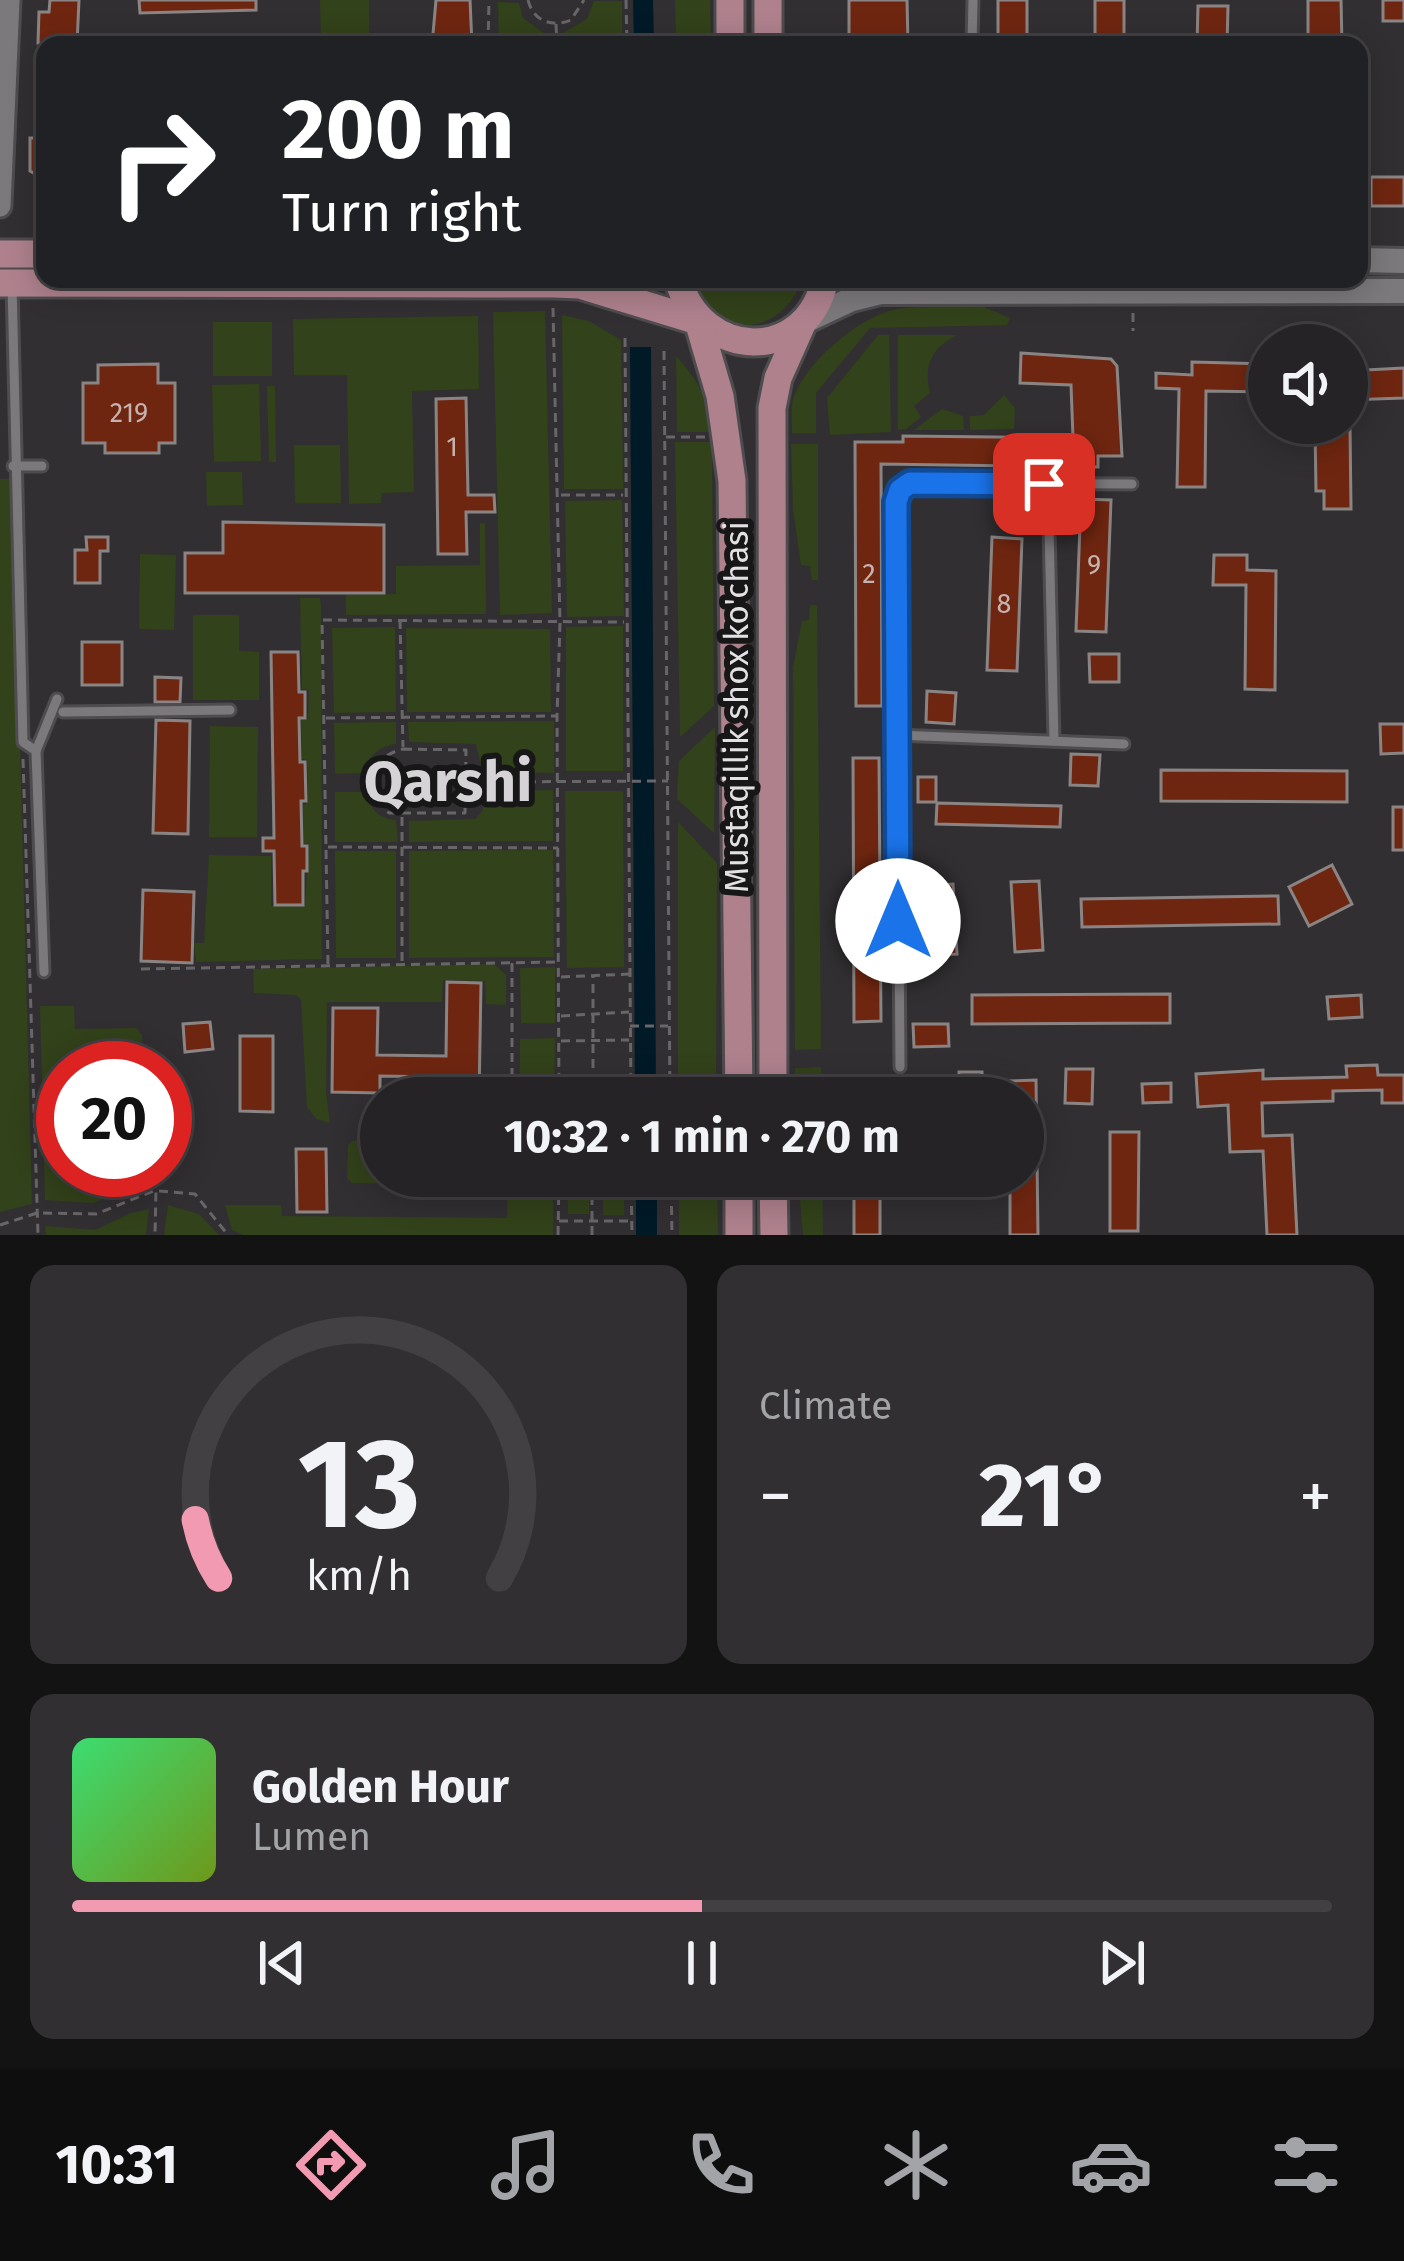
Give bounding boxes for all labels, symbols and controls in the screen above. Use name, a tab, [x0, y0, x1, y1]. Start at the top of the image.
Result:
text: 200 m	[282, 79, 515, 180]
icon: right	[84, 84, 240, 240]
text: Turn right	[282, 181, 521, 245]
map controls	[1248, 324, 1368, 444]
button: sound	[1248, 324, 1368, 444]
house number: 219	[110, 397, 148, 429]
house number: 1	[446, 431, 458, 463]
pin	[993, 433, 1095, 535]
icon: arrive	[1011, 451, 1077, 517]
street label: Mustaqillik shox ko'chasi	[717, 521, 757, 893]
house number: 9	[1087, 549, 1101, 581]
house number: 2	[862, 558, 876, 590]
house number: 8	[997, 588, 1011, 620]
district label: Qarshi	[364, 748, 532, 816]
position arrow	[835, 858, 961, 984]
speed limit sign: 20	[36, 1041, 192, 1197]
text: 10:32 · 1 min · 270 m	[504, 1110, 900, 1164]
text: Climate	[759, 1383, 892, 1429]
text: 13	[297, 1410, 420, 1560]
text: 21°	[979, 1442, 1112, 1550]
text: −	[759, 1457, 792, 1536]
text: +	[1299, 1457, 1332, 1536]
text: km/h	[305, 1549, 412, 1600]
text: Golden Hour	[252, 1760, 509, 1814]
text: Lumen	[252, 1814, 371, 1860]
icon: previous	[249, 1930, 315, 1996]
icon: pause	[669, 1930, 735, 1996]
icon: next	[1089, 1930, 1155, 1996]
icon: directions	[289, 2123, 373, 2207]
icon: music	[484, 2123, 568, 2207]
icon: phone	[679, 2123, 763, 2207]
icon: climate	[874, 2123, 958, 2207]
icon: car	[1069, 2123, 1153, 2207]
icon: filters	[1264, 2123, 1348, 2207]
text: 10:31	[56, 2133, 178, 2197]

